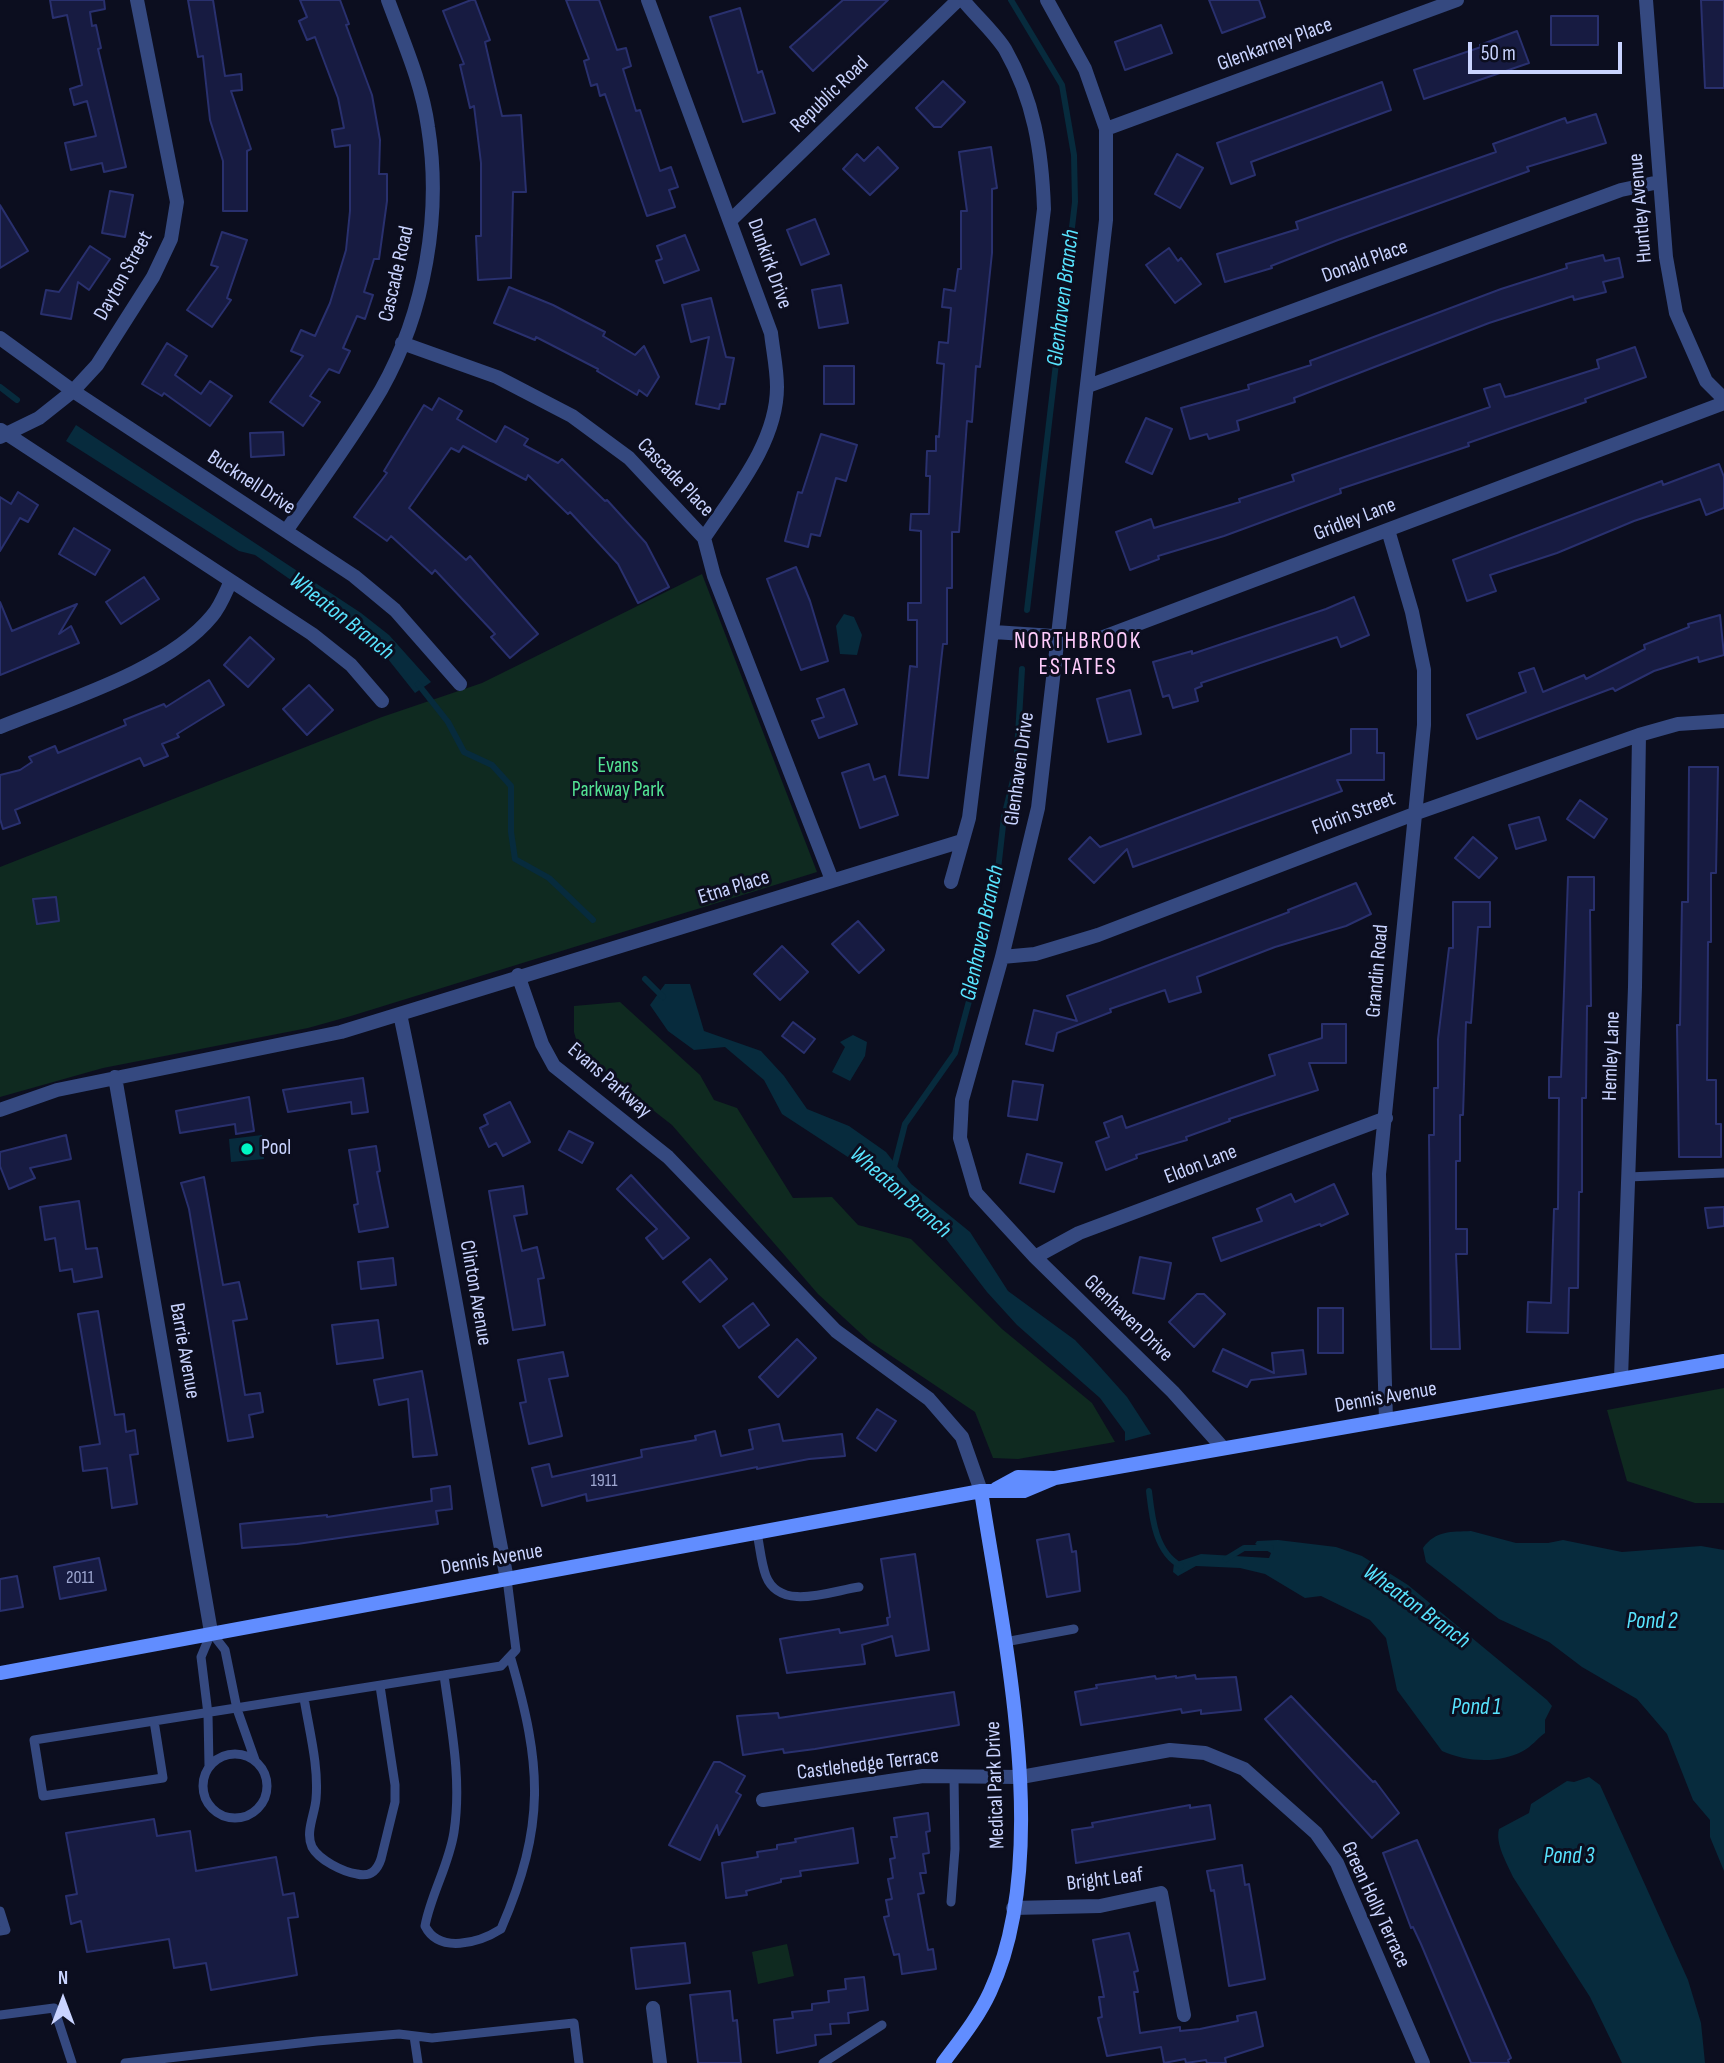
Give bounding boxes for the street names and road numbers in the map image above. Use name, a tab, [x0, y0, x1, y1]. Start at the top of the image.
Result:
street label: Glenkarney Place	[1214, 13, 1336, 77]
street label: Republic Road	[786, 52, 874, 138]
street label: Huntley Avenue	[1624, 152, 1658, 264]
street label: Dunkirk Drive	[741, 215, 797, 313]
street label: Cascade Road	[374, 224, 420, 324]
street label: Dayton Street	[89, 227, 159, 325]
street label: Donald Place	[1319, 235, 1411, 289]
street label: Cascade Place	[631, 433, 719, 523]
street label: Bucknell Drive	[202, 445, 300, 521]
street label: Gridley Lane	[1310, 493, 1400, 547]
street label: Glenhaven Drive	[1000, 711, 1040, 827]
street label: Florin Street	[1309, 787, 1399, 841]
street label: Etna Place	[695, 865, 773, 911]
street label: Grandin Road	[1361, 923, 1395, 1019]
street label: Hemley Lane	[1598, 1011, 1626, 1101]
street label: Evans Parkway	[562, 1038, 656, 1124]
street label: Eldon Lane	[1161, 1140, 1241, 1190]
street label: Clinton Avenue	[453, 1239, 497, 1347]
street label: Glenhaven Drive	[1078, 1270, 1178, 1368]
street label: Barrie Avenue	[163, 1301, 205, 1401]
street label: Dennis Avenue	[1333, 1377, 1439, 1419]
street label: Dennis Avenue	[439, 1539, 545, 1581]
street label: Medical Park Drive	[981, 1721, 1011, 1849]
street label: Castlehedge Terrace	[796, 1744, 940, 1786]
street label: Green Holly Terrace	[1335, 1838, 1415, 1972]
street label: Bright Leaf	[1065, 1863, 1145, 1897]

